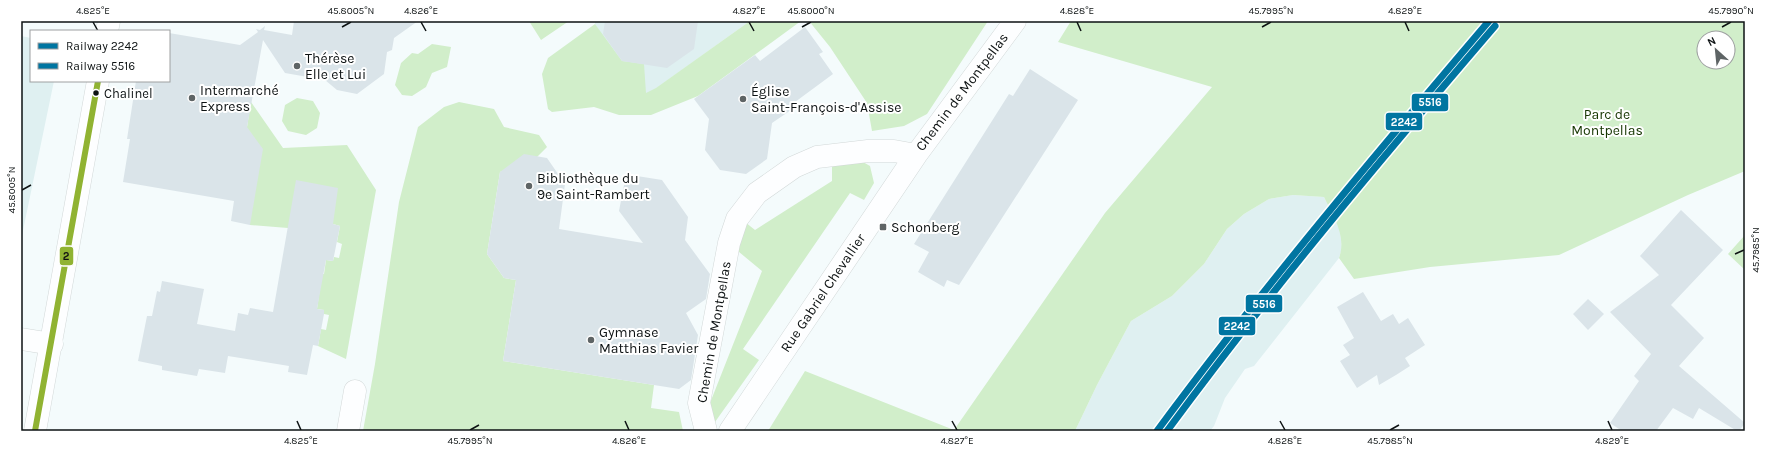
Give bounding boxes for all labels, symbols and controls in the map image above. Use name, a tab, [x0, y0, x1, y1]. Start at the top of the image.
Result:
text: 4.825°E	[76, 5, 110, 17]
text: 45.8005°N	[328, 5, 374, 17]
text: 4.826°E	[404, 5, 438, 17]
text: 4.827°E	[732, 5, 766, 17]
text: 45.8000°N	[787, 5, 835, 17]
text: 4.828°E	[1060, 5, 1094, 17]
text: 45.7995°N	[1248, 5, 1294, 17]
text: 4.829°E	[1388, 5, 1422, 17]
text: 45.7990°N	[1708, 5, 1754, 17]
legend	[30, 30, 170, 82]
street label: Chemin de Montpellas	[912, 30, 1012, 154]
north arrow	[1696, 30, 1736, 70]
text: N	[1705, 34, 1718, 49]
text: Railway 2242	[66, 39, 138, 53]
place label: Thérèse Elle et Lui	[305, 50, 366, 83]
text: Railway 5516	[66, 59, 135, 73]
marker: Thérèse Elle et Lui	[292, 61, 302, 71]
place label: Intermarché Express	[200, 82, 279, 115]
place label: Église Saint-François-d'Assise	[751, 82, 901, 116]
place label: Chalinel	[104, 86, 153, 101]
marker: Chalinel	[91, 88, 101, 98]
marker: Intermarché Express	[187, 93, 197, 103]
line badge: 5516	[1411, 93, 1449, 112]
marker: Église Saint-François-d'Assise	[738, 94, 748, 104]
text: 5516	[1418, 96, 1442, 109]
park label: Parc de Montpellas	[1571, 106, 1643, 139]
line badge: 2242	[1385, 112, 1423, 131]
text: 2242	[1391, 116, 1418, 129]
text: 45.8005°N	[6, 167, 18, 213]
place label: Bibliothèque du 9e Saint-Rambert	[537, 170, 650, 203]
marker: Bibliothèque du 9e Saint-Rambert	[524, 181, 534, 191]
place label: Schonberg	[891, 219, 960, 236]
marker: Schonberg	[878, 222, 888, 232]
text: 45.7985°N	[1750, 227, 1762, 273]
street label: Rue Gabriel Chevallier	[777, 230, 870, 356]
line badge: 2	[59, 246, 74, 266]
text: 2	[63, 250, 70, 263]
street label: Chemin de Montpellas	[693, 260, 735, 404]
line badge: 5516	[1245, 294, 1283, 313]
text: 5516	[1252, 298, 1276, 311]
line badge: 2242	[1218, 316, 1256, 336]
text: 2242	[1224, 320, 1251, 333]
place label: Gymnase Matthias Favier	[599, 324, 699, 357]
marker: Gymnase Matthias Favier	[586, 335, 596, 345]
text: 4.825°E	[284, 435, 318, 447]
text: 45.7995°N	[447, 435, 493, 447]
text: 4.826°E	[612, 435, 646, 447]
text: 4.827°E	[940, 435, 974, 447]
text: 4.828°E	[1268, 435, 1302, 447]
text: 45.7985°N	[1367, 435, 1413, 447]
text: 4.829°E	[1595, 435, 1629, 447]

